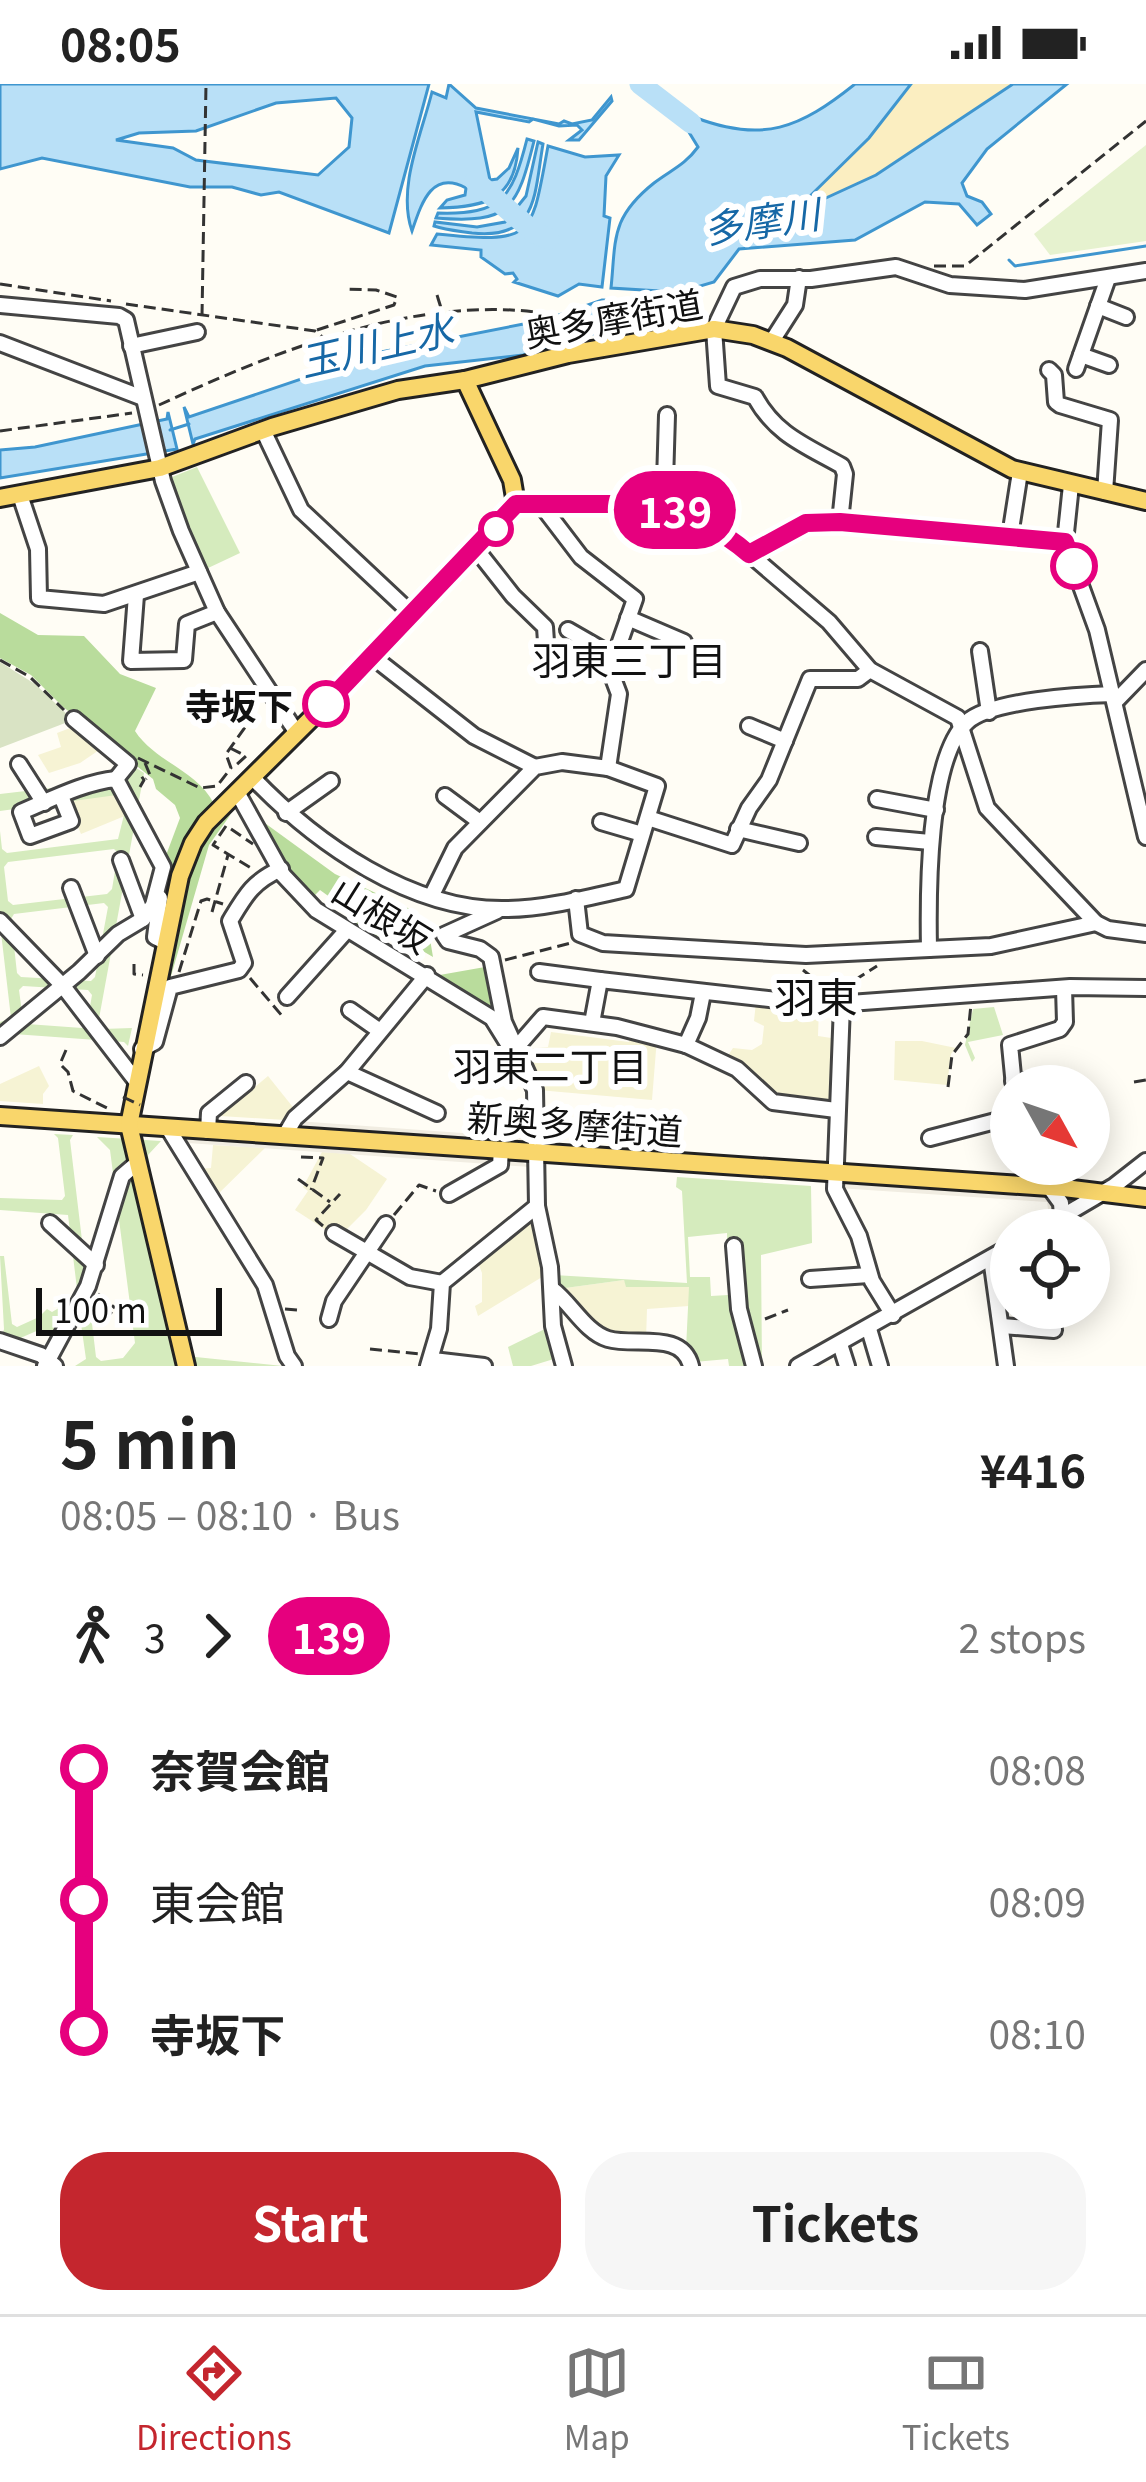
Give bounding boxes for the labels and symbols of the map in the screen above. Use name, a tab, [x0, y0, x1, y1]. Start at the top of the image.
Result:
water label: 多摩川	[699, 183, 827, 255]
street label: 奥多摩街道	[520, 275, 706, 357]
water label: 玉川上水	[294, 297, 462, 388]
line badge: 139	[606, 471, 744, 549]
unlabelled marker	[480, 513, 512, 545]
unlabelled marker	[1052, 544, 1096, 588]
district label: 羽東三丁目	[531, 630, 727, 686]
place label: 寺坂下	[185, 678, 293, 730]
marker: 寺坂下	[304, 682, 348, 726]
street label: 山根坂	[323, 862, 443, 964]
district label: 羽東	[774, 964, 858, 1025]
district label: 羽東二丁目	[452, 1036, 648, 1092]
north arrow	[990, 1065, 1110, 1185]
street label: 新奥多摩街道	[465, 1089, 685, 1155]
scale bar	[36, 1282, 222, 1335]

